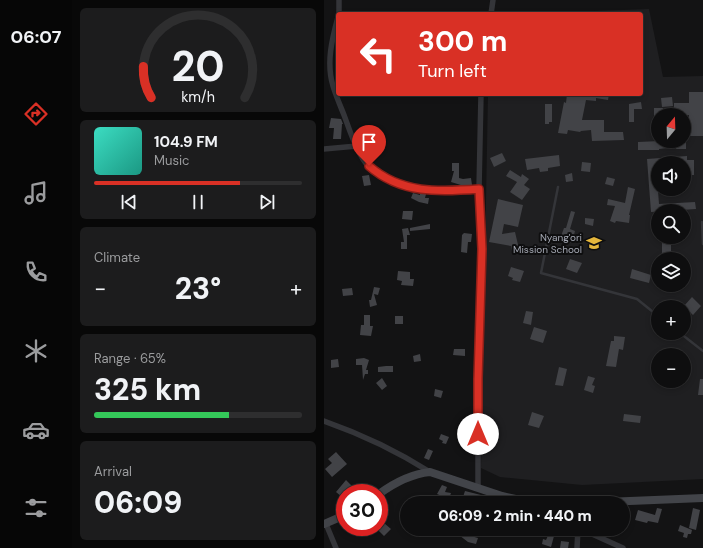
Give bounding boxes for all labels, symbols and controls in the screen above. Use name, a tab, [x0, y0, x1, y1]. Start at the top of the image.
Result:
text: 300 m	[418, 23, 507, 60]
text: 06:07	[11, 25, 61, 49]
icon: left	[352, 28, 404, 80]
text: 20	[171, 40, 225, 94]
text: Turn left	[418, 59, 487, 83]
text: km/h	[181, 88, 215, 106]
icon: directions	[22, 100, 50, 128]
north arrow	[651, 108, 691, 148]
map controls	[651, 108, 691, 388]
pin	[352, 125, 386, 166]
icon: arrive	[358, 131, 380, 153]
text: 104.9 FM	[154, 132, 218, 152]
text: Music	[154, 152, 189, 169]
button: sound	[651, 156, 691, 196]
icon: music	[22, 179, 50, 207]
icon: previous	[118, 191, 140, 213]
icon: pause	[187, 191, 209, 213]
icon: next	[256, 191, 278, 213]
button: search	[651, 204, 691, 244]
place label: Nyang'ori Mission School	[513, 231, 582, 256]
school or university icon: Nyang'ori Mission School	[585, 234, 603, 252]
text: Climate	[94, 249, 140, 266]
button: layers	[651, 252, 691, 292]
icon: phone	[22, 258, 50, 286]
text: 23°	[175, 269, 221, 308]
text: −	[94, 274, 106, 303]
text: +	[290, 274, 302, 303]
button: +	[651, 300, 691, 340]
icon: climate	[22, 337, 50, 365]
button: −	[651, 348, 691, 388]
text: Range · 65%	[94, 350, 166, 367]
text: 325 km	[94, 370, 201, 409]
position arrow	[457, 413, 499, 455]
icon: car	[22, 416, 50, 444]
text: Arrival	[94, 463, 132, 480]
text: 06:09	[94, 483, 182, 522]
speed limit sign: 30	[336, 484, 388, 536]
icon: filters	[22, 494, 50, 522]
text: 06:09 · 2 min · 440 m	[438, 506, 592, 526]

